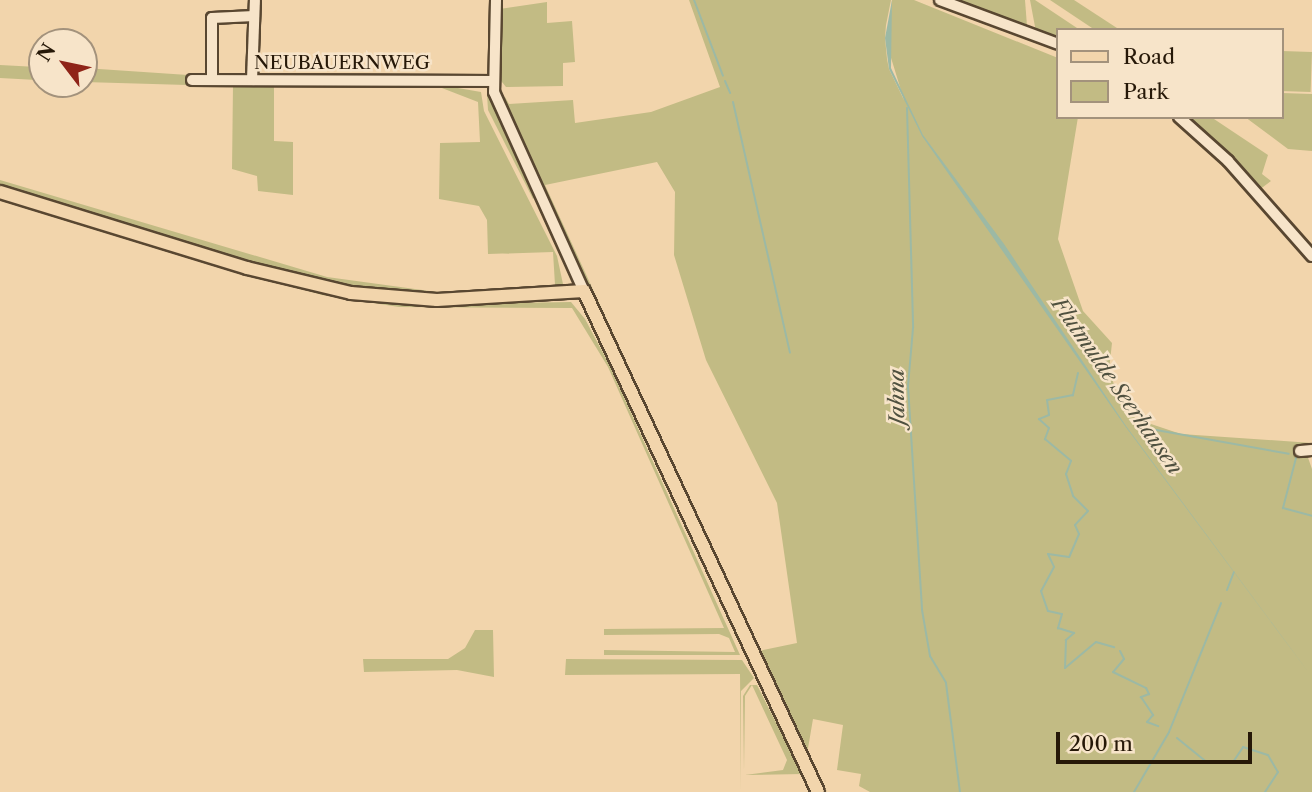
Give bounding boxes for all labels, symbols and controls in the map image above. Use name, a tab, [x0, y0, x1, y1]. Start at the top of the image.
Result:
north arrow	[28, 28, 98, 98]
legend	[1056, 28, 1284, 119]
text: N	[32, 40, 61, 66]
text: Road	[1123, 44, 1175, 69]
street label: NEUBAUERNWEG	[254, 52, 430, 74]
text: Park	[1123, 79, 1169, 104]
water label: Flutmulde Seerhausen	[1046, 293, 1188, 479]
water label: Jahna	[884, 369, 910, 425]
scale bar	[1060, 718, 1256, 762]
text: 200 m	[1069, 731, 1133, 756]

